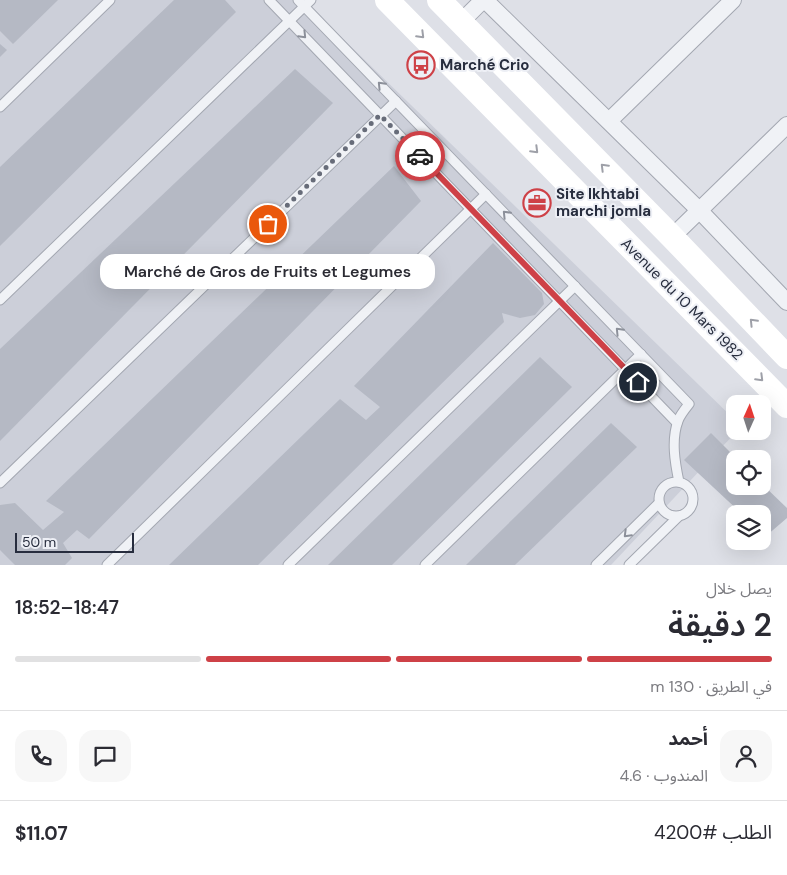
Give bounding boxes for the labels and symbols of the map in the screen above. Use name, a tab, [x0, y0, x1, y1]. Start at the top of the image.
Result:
one-way arrow	[297, 29, 306, 38]
one-way arrow	[415, 29, 424, 38]
bus stop icon: Marché Crio	[406, 50, 436, 80]
place label: Marché Crio	[440, 55, 530, 75]
one-way arrow	[377, 81, 386, 90]
courier	[395, 131, 445, 181]
one-way arrow	[530, 145, 539, 154]
one-way arrow	[601, 164, 610, 173]
place label: Site lkhtabi marchi jomla	[556, 184, 651, 221]
office icon: Site lkhtabi marchi jomla	[522, 188, 552, 218]
pin	[247, 203, 289, 245]
one-way arrow	[502, 211, 511, 220]
street label: Avenue du 10 Mars 1982	[617, 234, 747, 364]
callout: Marché de Gros de Fruits et Legumes	[100, 254, 436, 289]
one-way arrow	[750, 318, 759, 327]
one-way arrow	[615, 328, 624, 337]
pin	[617, 361, 659, 403]
one-way arrow	[754, 373, 763, 382]
north arrow	[726, 395, 771, 440]
one-way arrow	[624, 528, 633, 537]
scale bar	[15, 530, 134, 553]

